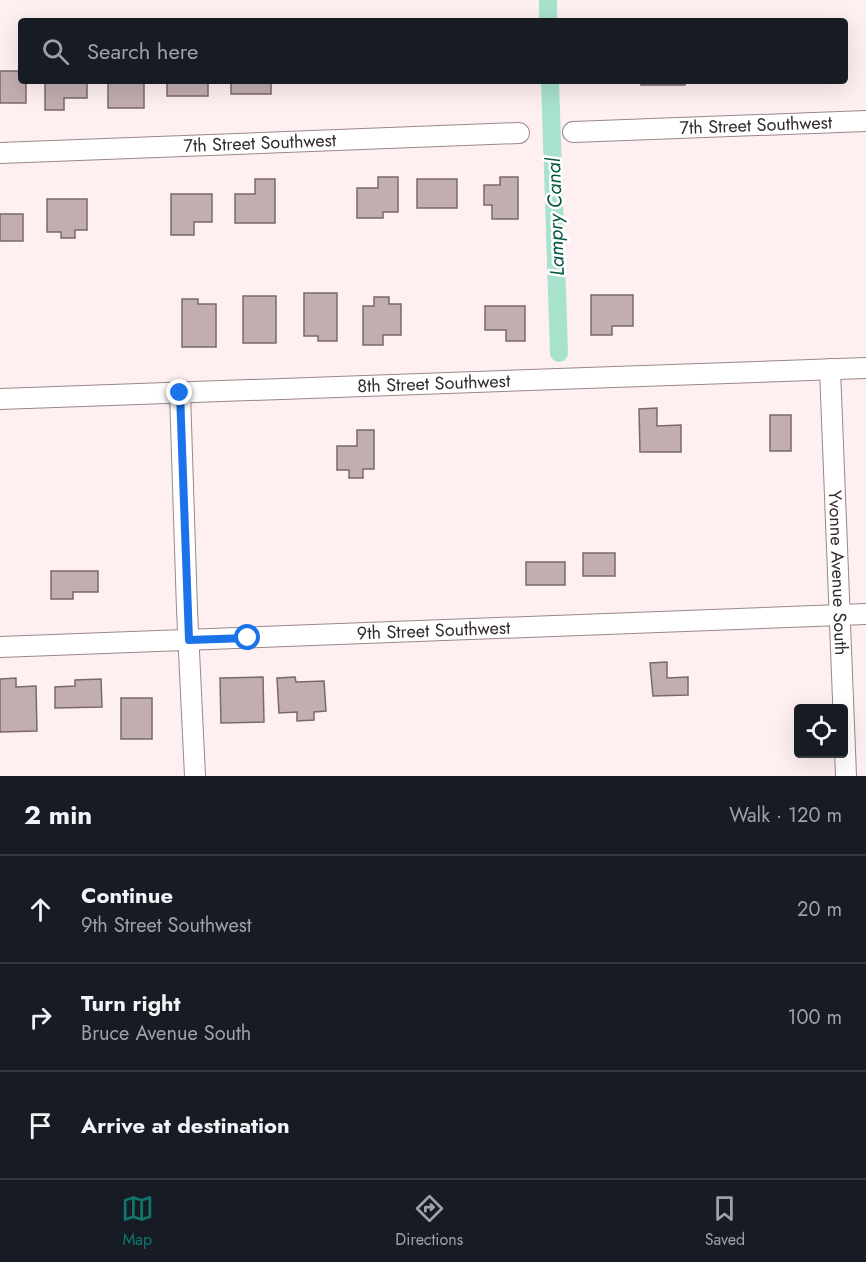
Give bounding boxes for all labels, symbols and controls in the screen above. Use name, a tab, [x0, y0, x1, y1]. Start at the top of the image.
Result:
search box	[18, 18, 848, 84]
icon: search	[39, 35, 72, 68]
text: Search here	[87, 35, 198, 67]
street label: 7th Street Southwest	[679, 109, 833, 141]
street label: 7th Street Southwest	[183, 127, 337, 159]
water label: Lampry Canal	[539, 156, 572, 276]
street label: 8th Street Southwest	[357, 368, 511, 399]
route end	[166, 379, 192, 405]
street label: Yvonne Avenue South	[822, 490, 854, 656]
street label: 9th Street Southwest	[356, 615, 512, 646]
route start	[234, 624, 260, 650]
map controls	[794, 704, 848, 758]
button: locate	[794, 704, 848, 758]
text: 2 min	[24, 796, 92, 834]
text: Walk · 120 m	[729, 801, 842, 830]
text: Continue	[81, 879, 173, 911]
icon: ahead	[24, 893, 57, 926]
text: 20 m	[797, 895, 842, 924]
text: 9th Street Southwest	[81, 911, 252, 940]
text: Turn right	[81, 987, 181, 1019]
icon: right	[24, 1001, 57, 1034]
text: 100 m	[787, 1003, 842, 1032]
text: Bruce Avenue South	[81, 1019, 251, 1048]
icon: arrive	[24, 1109, 57, 1142]
text: Arrive at destination	[81, 1109, 290, 1141]
tab: Map	[121, 1192, 154, 1251]
tab: Directions	[395, 1192, 463, 1251]
tab: Saved	[705, 1192, 745, 1251]

